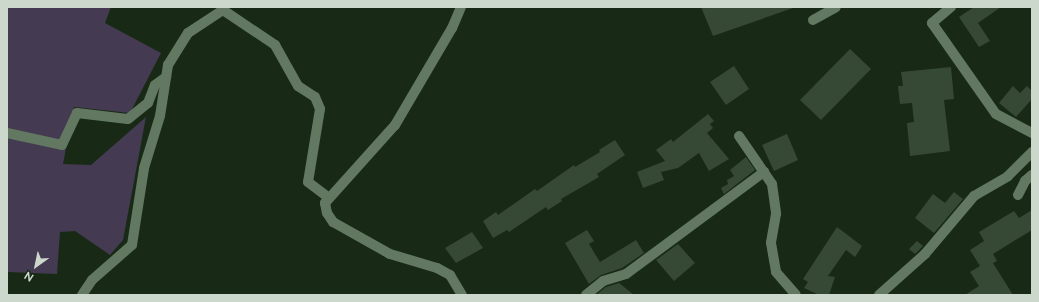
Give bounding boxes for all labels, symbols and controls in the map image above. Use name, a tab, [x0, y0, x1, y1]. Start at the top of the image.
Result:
north arrow	[16, 246, 56, 286]
text: N	[22, 269, 36, 284]

